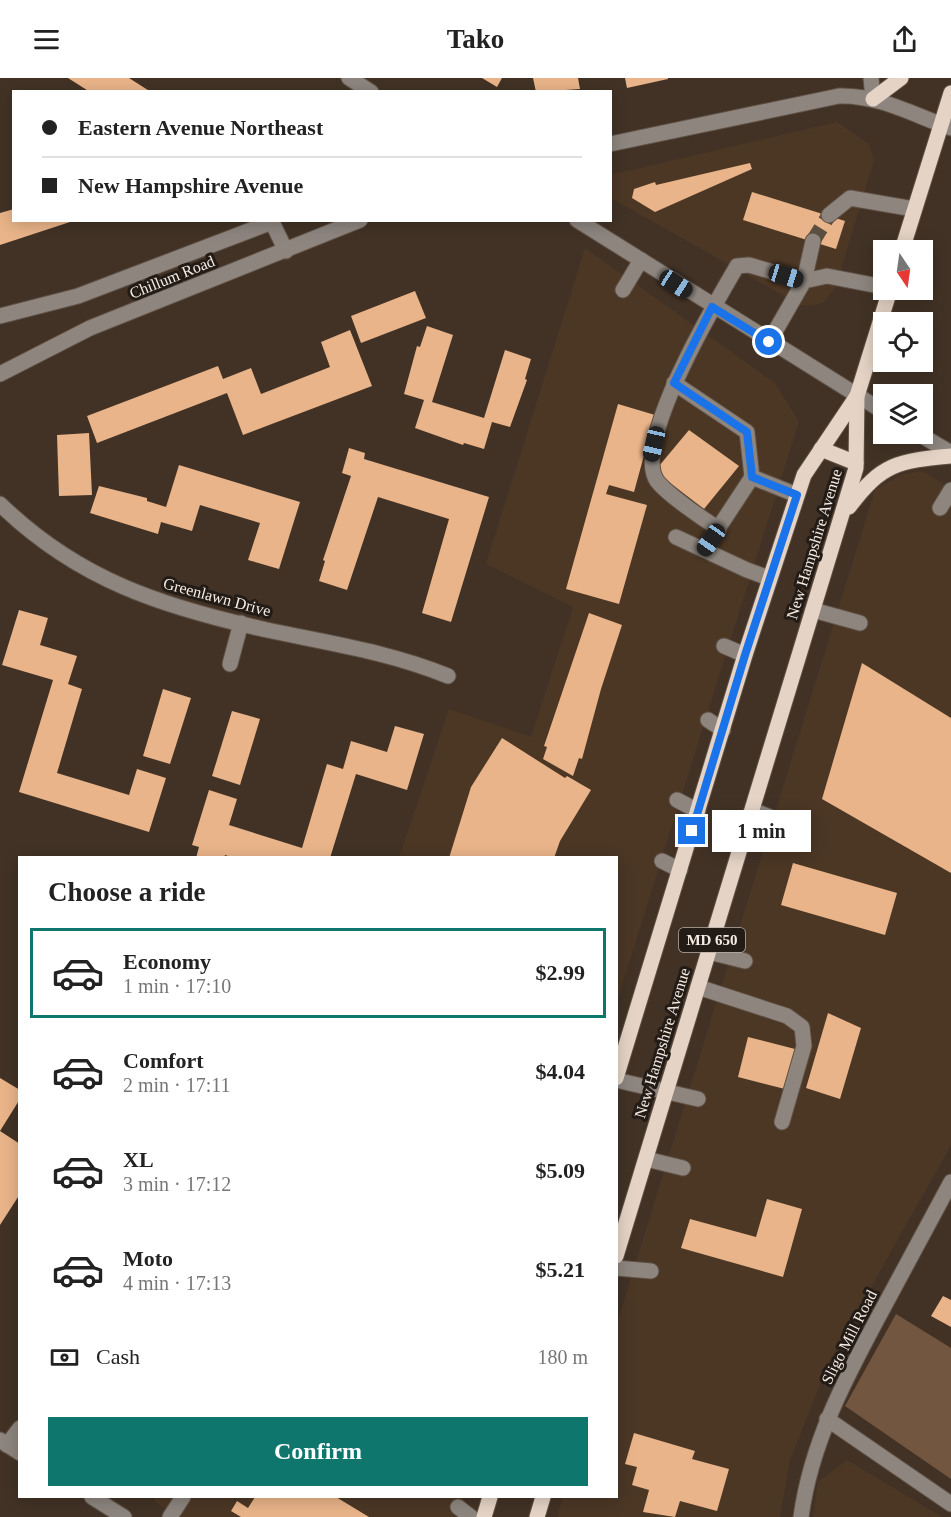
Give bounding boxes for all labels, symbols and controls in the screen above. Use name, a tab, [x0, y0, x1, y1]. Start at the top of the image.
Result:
icon: menu	[30, 23, 63, 56]
icon: share	[888, 23, 921, 56]
text: Tako	[447, 24, 504, 54]
text: Eastern Avenue Northeast	[78, 115, 323, 140]
text: New Hampshire Avenue	[78, 173, 303, 198]
north arrow	[873, 240, 933, 300]
map controls	[873, 240, 933, 444]
street label: Chillum Road	[127, 252, 217, 302]
car	[766, 262, 806, 290]
car	[656, 267, 696, 301]
button: locate	[873, 312, 933, 372]
route start	[755, 328, 782, 355]
button: layers	[873, 384, 933, 444]
car	[641, 424, 667, 464]
street label: New Hampshire Avenue	[783, 467, 846, 621]
car	[693, 520, 729, 560]
street label: Greenlawn Drive	[161, 574, 273, 620]
callout: 1 min	[713, 810, 812, 852]
route end	[678, 817, 705, 844]
text: 1 min	[737, 820, 786, 842]
text: Choose a ride	[48, 877, 206, 907]
road number: MD 650	[679, 928, 745, 952]
icon: car	[51, 946, 105, 1000]
text: Economy	[123, 949, 211, 974]
text: $2.99	[536, 960, 585, 985]
street label: New Hampshire Avenue	[631, 966, 694, 1120]
text: 1 min · 17:10	[123, 975, 231, 997]
icon: car	[51, 1045, 105, 1099]
text: Comfort	[123, 1048, 204, 1073]
text: $4.04	[536, 1059, 585, 1084]
text: 2 min · 17:11	[123, 1074, 231, 1096]
icon: car	[51, 1144, 105, 1198]
text: XL	[123, 1147, 154, 1172]
text: $5.09	[536, 1158, 585, 1183]
text: 3 min · 17:12	[123, 1173, 231, 1195]
icon: car	[51, 1243, 105, 1297]
text: Moto	[123, 1246, 173, 1271]
text: $5.21	[536, 1257, 585, 1282]
text: 4 min · 17:13	[123, 1272, 231, 1294]
street label: Sligo Mill Road	[818, 1287, 881, 1387]
icon: cash	[48, 1341, 81, 1374]
text: Cash	[96, 1344, 140, 1369]
text: 180 m	[537, 1346, 588, 1368]
button: Confirm	[48, 1417, 588, 1486]

